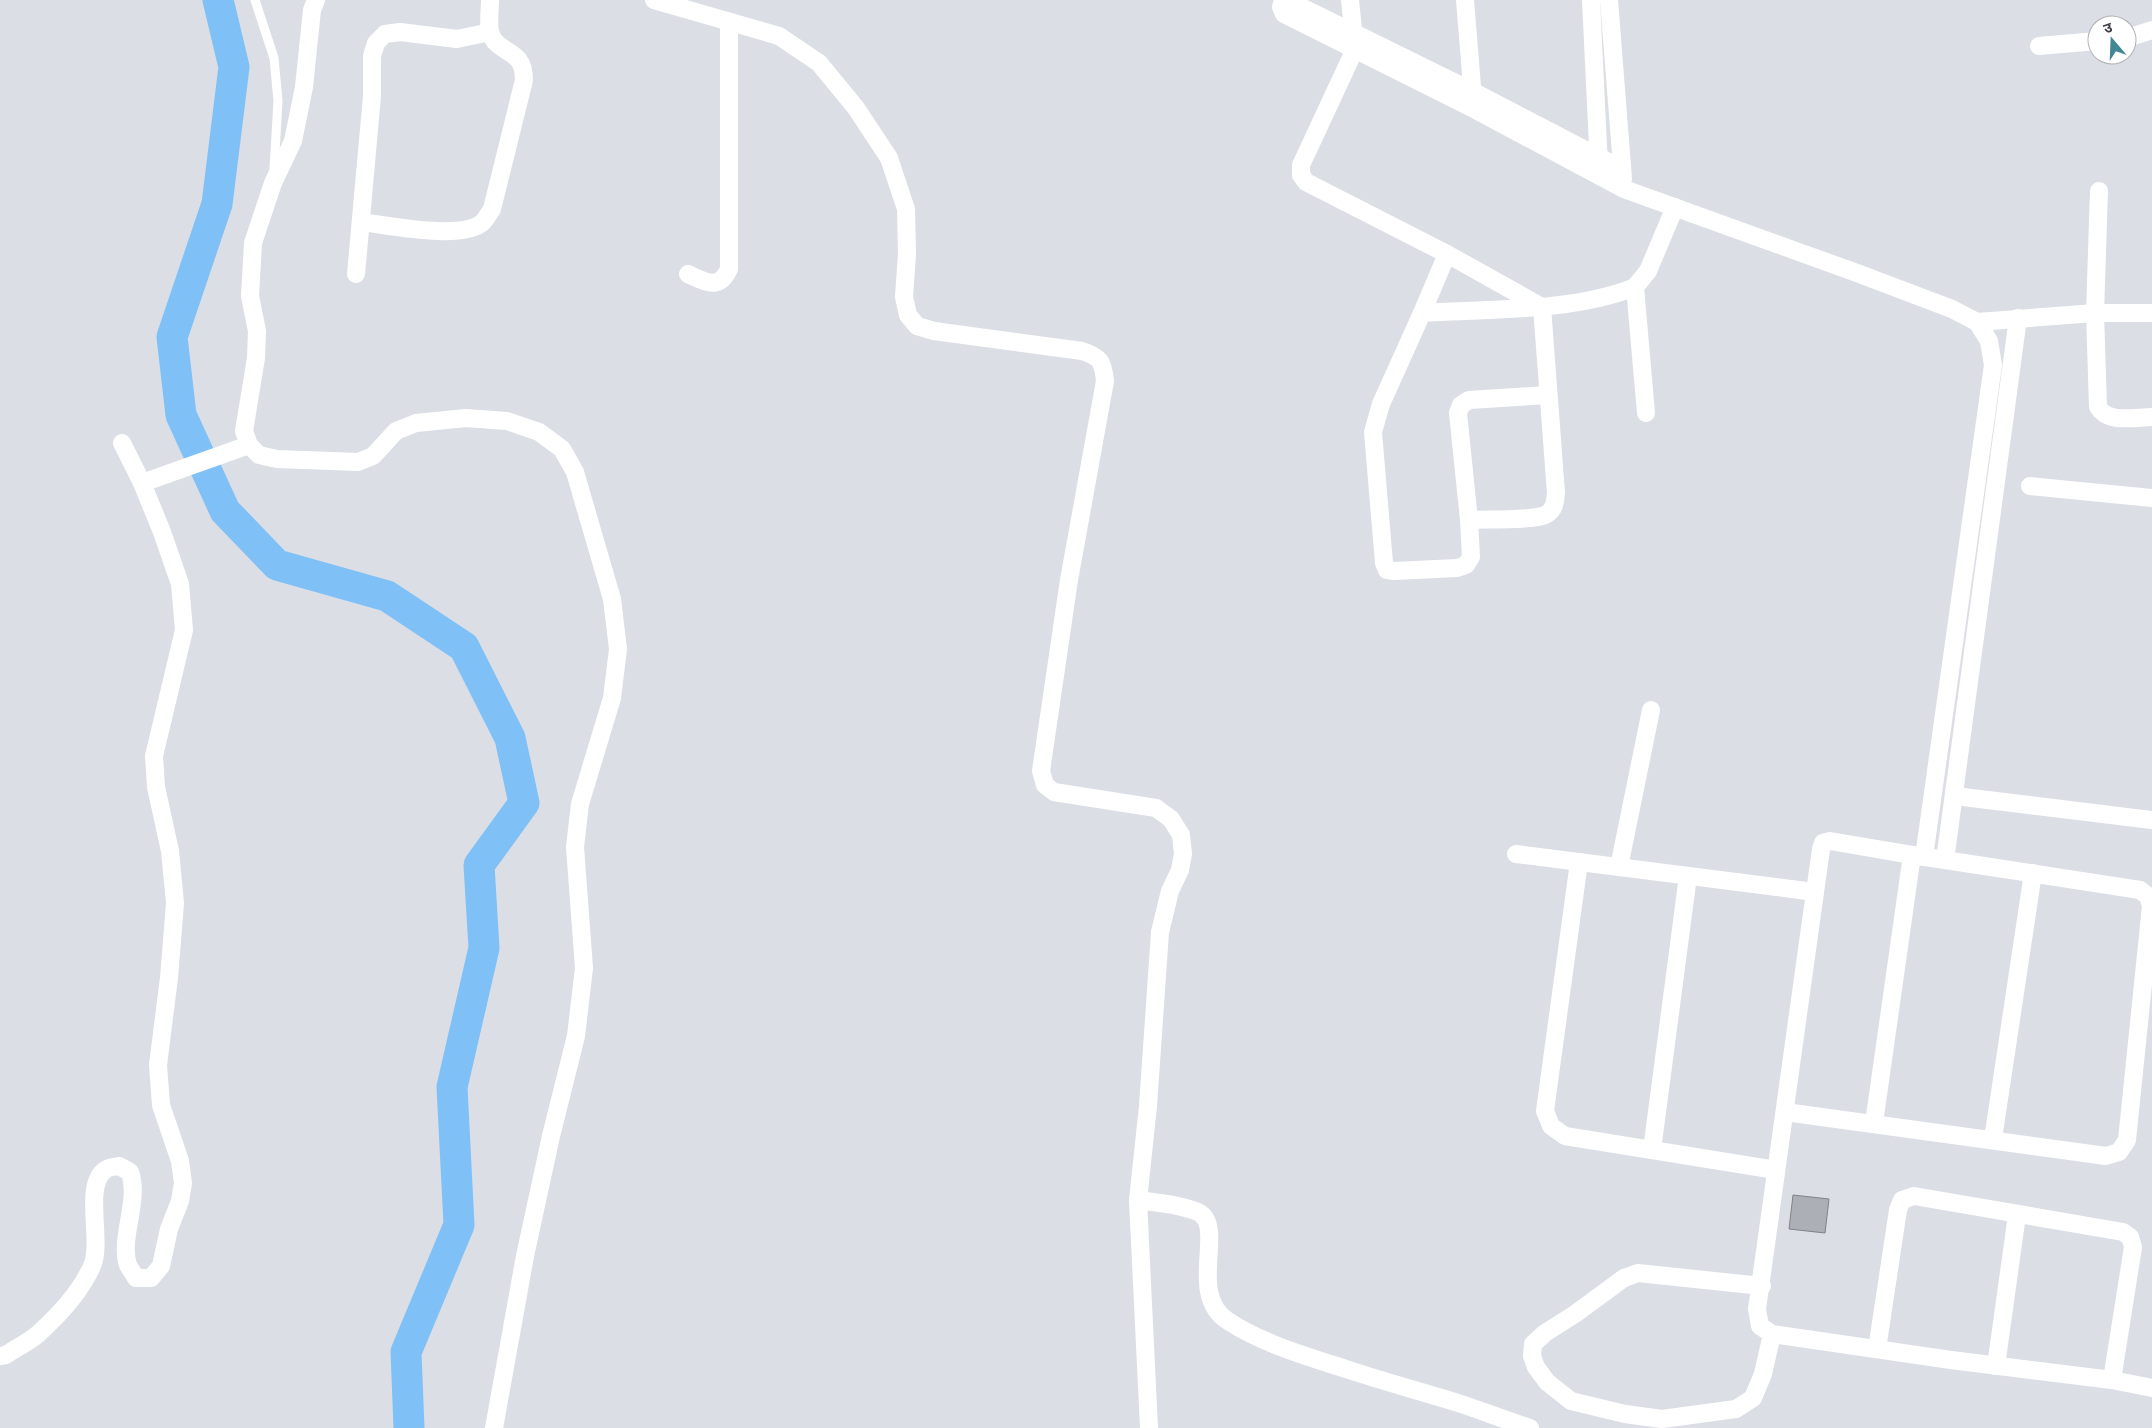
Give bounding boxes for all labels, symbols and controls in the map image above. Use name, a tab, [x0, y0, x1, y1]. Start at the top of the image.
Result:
north arrow	[2087, 15, 2137, 65]
text: उ	[2101, 17, 2115, 38]

